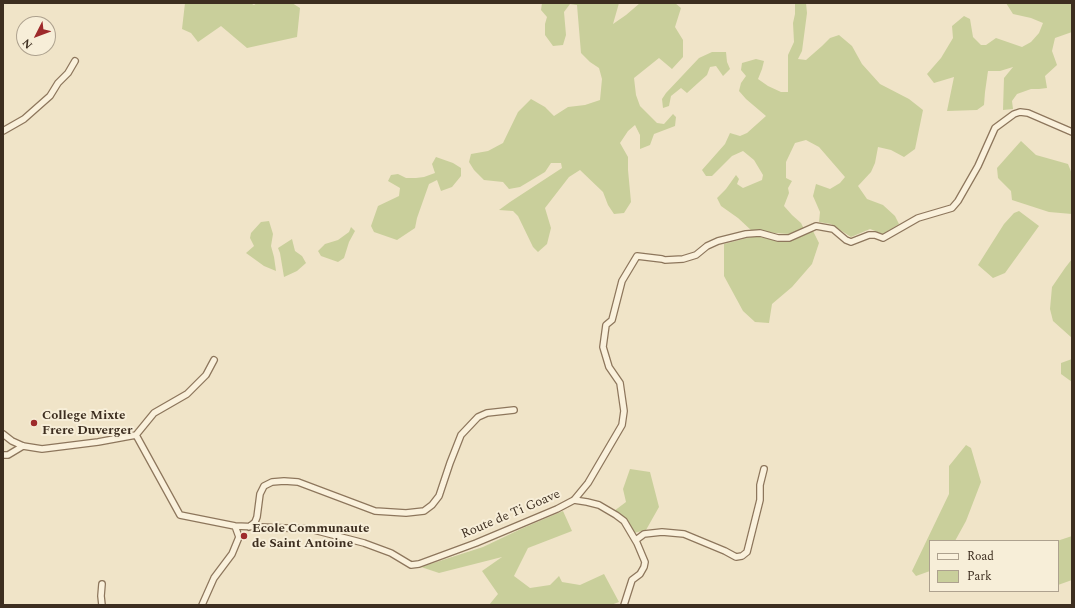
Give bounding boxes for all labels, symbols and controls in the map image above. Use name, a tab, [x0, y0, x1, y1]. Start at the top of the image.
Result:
north arrow	[16, 16, 56, 56]
text: N	[18, 35, 37, 53]
place label: College Mixte Frere Duverger	[42, 408, 133, 439]
marker: College Mixte Frere Duverger	[29, 418, 39, 428]
street label: Route de Ti Goave	[459, 487, 563, 543]
place label: Ecole Communaute de Saint Antoine	[252, 521, 369, 552]
marker: Ecole Communaute de Saint Antoine	[239, 531, 249, 541]
legend	[929, 540, 1059, 592]
text: Road	[967, 547, 994, 566]
text: Park	[967, 567, 992, 586]

